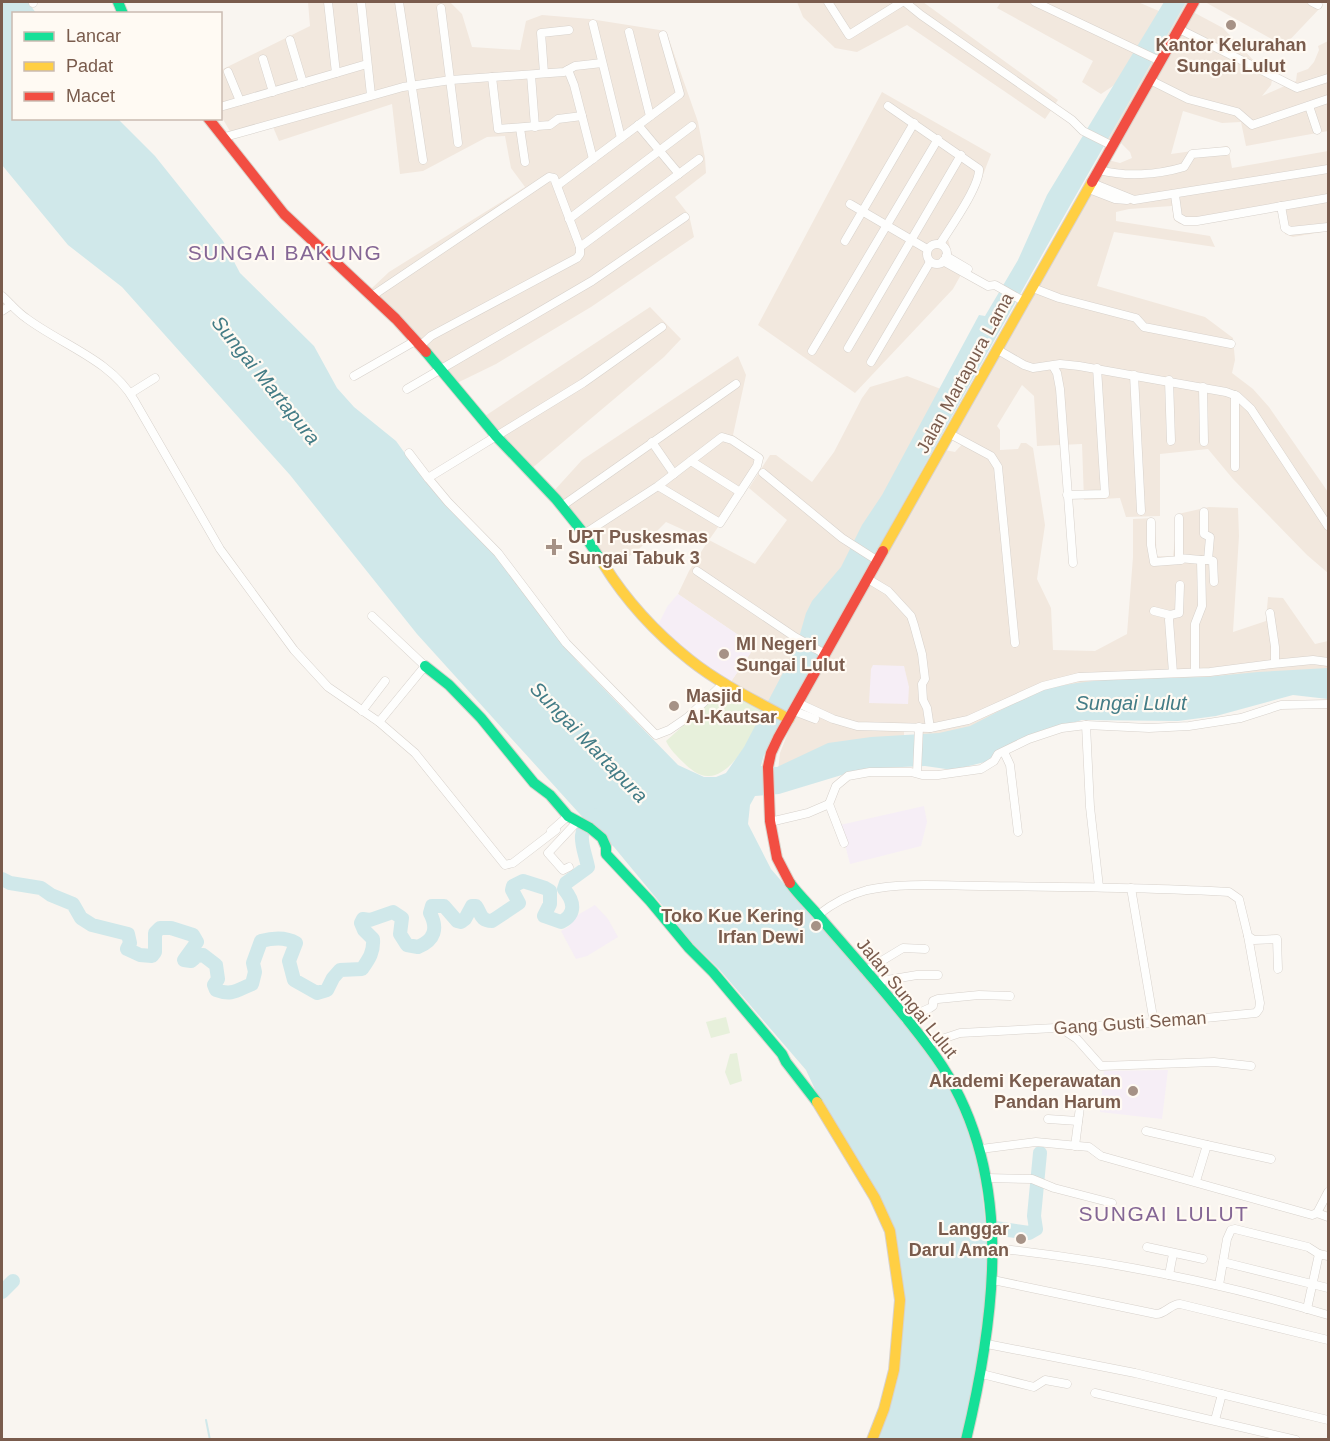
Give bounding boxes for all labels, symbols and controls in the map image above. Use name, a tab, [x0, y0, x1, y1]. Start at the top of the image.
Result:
legend	[12, 12, 222, 120]
marker: Kantor Kelurahan Sungai Lulut	[1224, 18, 1238, 32]
text: Lancar	[66, 26, 121, 46]
place label: Kantor Kelurahan Sungai Lulut	[1155, 35, 1307, 76]
text: Padat	[66, 56, 113, 76]
text: Macet	[66, 86, 115, 106]
district label: SUNGAI BAKUNG	[188, 241, 382, 264]
street label: Jalan Martapura Lama	[913, 289, 1018, 457]
water label: Sungai Martapura	[207, 311, 325, 449]
place label: UPT Puskesmas Sungai Tabuk 3	[568, 527, 708, 568]
marker: UPT Puskesmas Sungai Tabuk 3	[545, 538, 563, 556]
place label: MI Negeri Sungai Lulut	[736, 634, 845, 675]
marker: MI Negeri Sungai Lulut	[717, 647, 731, 661]
water label: Sungai Martapura	[526, 677, 652, 807]
place label: Masjid Al-Kautsar	[686, 686, 777, 727]
water label: Sungai Lulut	[1075, 692, 1188, 714]
marker: Masjid Al-Kautsar	[667, 699, 681, 713]
place label: Toko Kue Kering Irfan Dewi	[661, 906, 804, 947]
marker: Toko Kue Kering Irfan Dewi	[809, 919, 823, 933]
street label: Jalan Sungai Lulut	[853, 934, 961, 1062]
street label: Gang Gusti Seman	[1053, 1008, 1207, 1038]
place label: Akademi Keperawatan Pandan Harum	[929, 1071, 1121, 1112]
marker: Akademi Keperawatan Pandan Harum	[1126, 1084, 1140, 1098]
district label: SUNGAI LULUT	[1079, 1202, 1249, 1225]
place label: Langgar Darul Aman	[909, 1219, 1009, 1260]
marker: Langgar Darul Aman	[1014, 1232, 1028, 1246]

